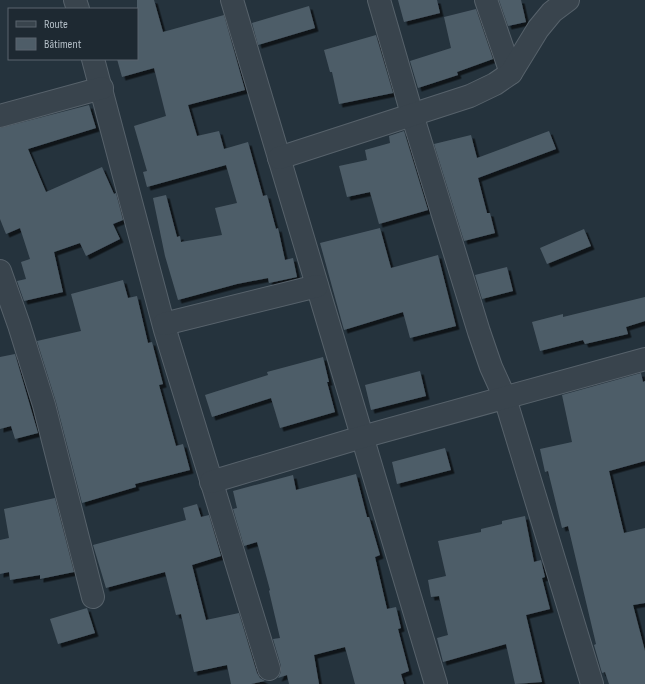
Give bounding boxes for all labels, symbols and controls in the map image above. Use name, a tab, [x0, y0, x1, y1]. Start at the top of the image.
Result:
legend	[8, 8, 138, 60]
text: Route	[44, 17, 68, 32]
text: Bâtiment	[44, 37, 82, 52]

